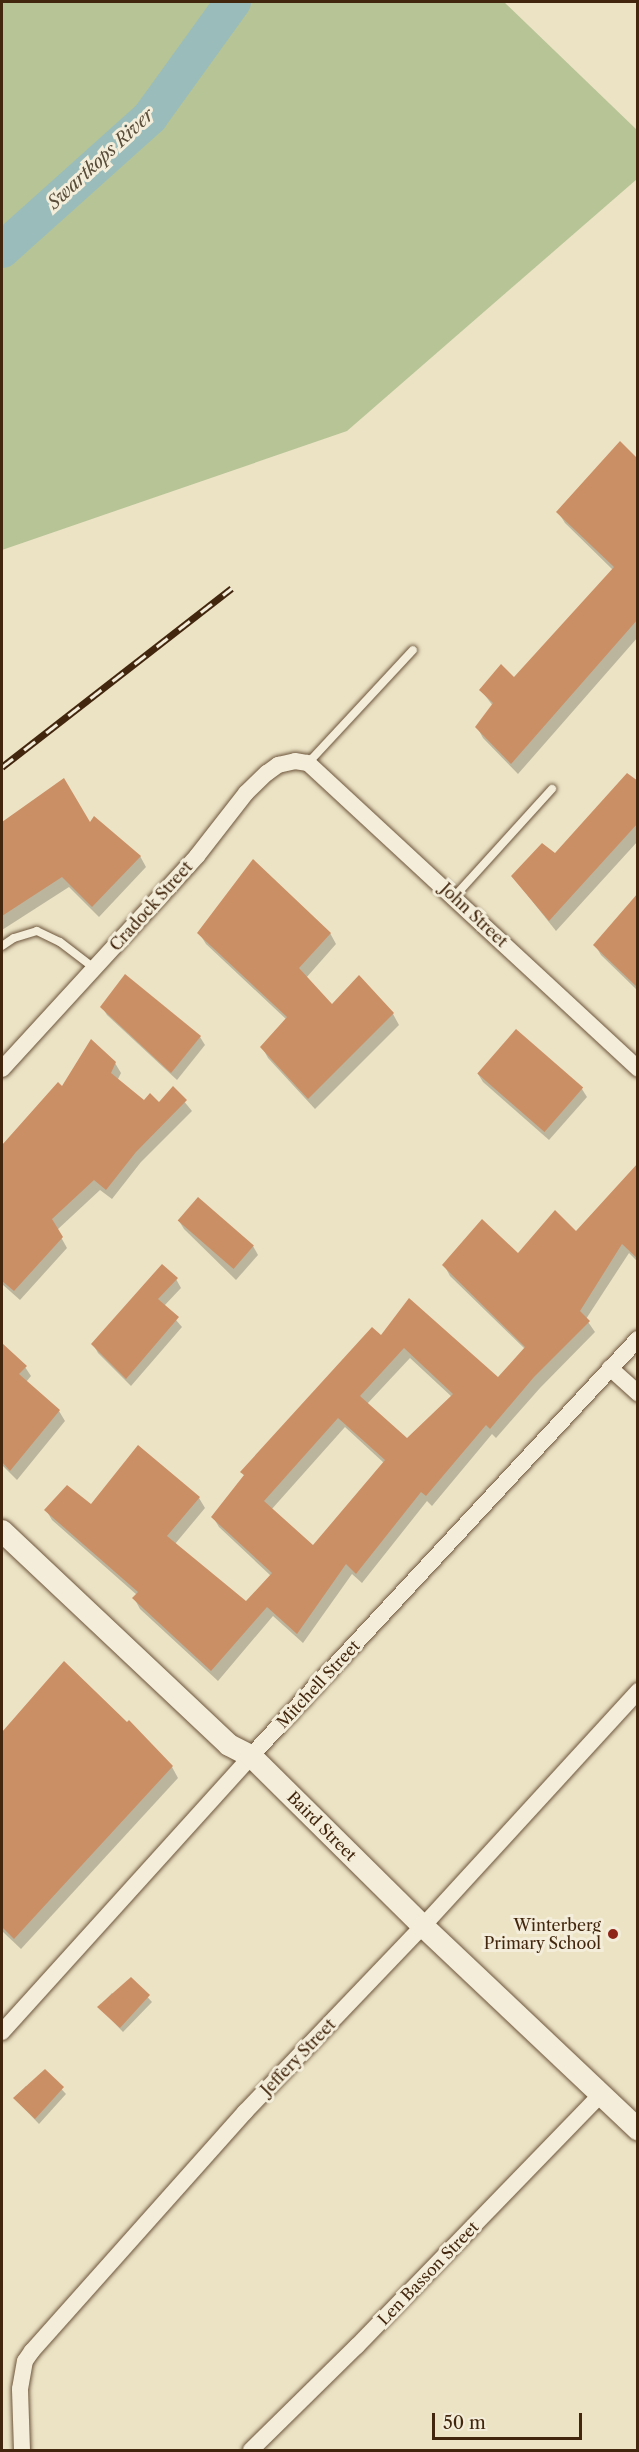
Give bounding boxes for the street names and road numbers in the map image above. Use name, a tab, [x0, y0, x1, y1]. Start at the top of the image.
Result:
street label: Cradock Street	[106, 857, 196, 955]
street label: John Street	[436, 879, 512, 951]
street label: Mitchell Street	[272, 1636, 364, 1732]
street label: Baird Street	[283, 1787, 361, 1865]
street label: Jeffery Street	[257, 2015, 339, 2099]
street label: Len Basson Street	[374, 2217, 482, 2329]

